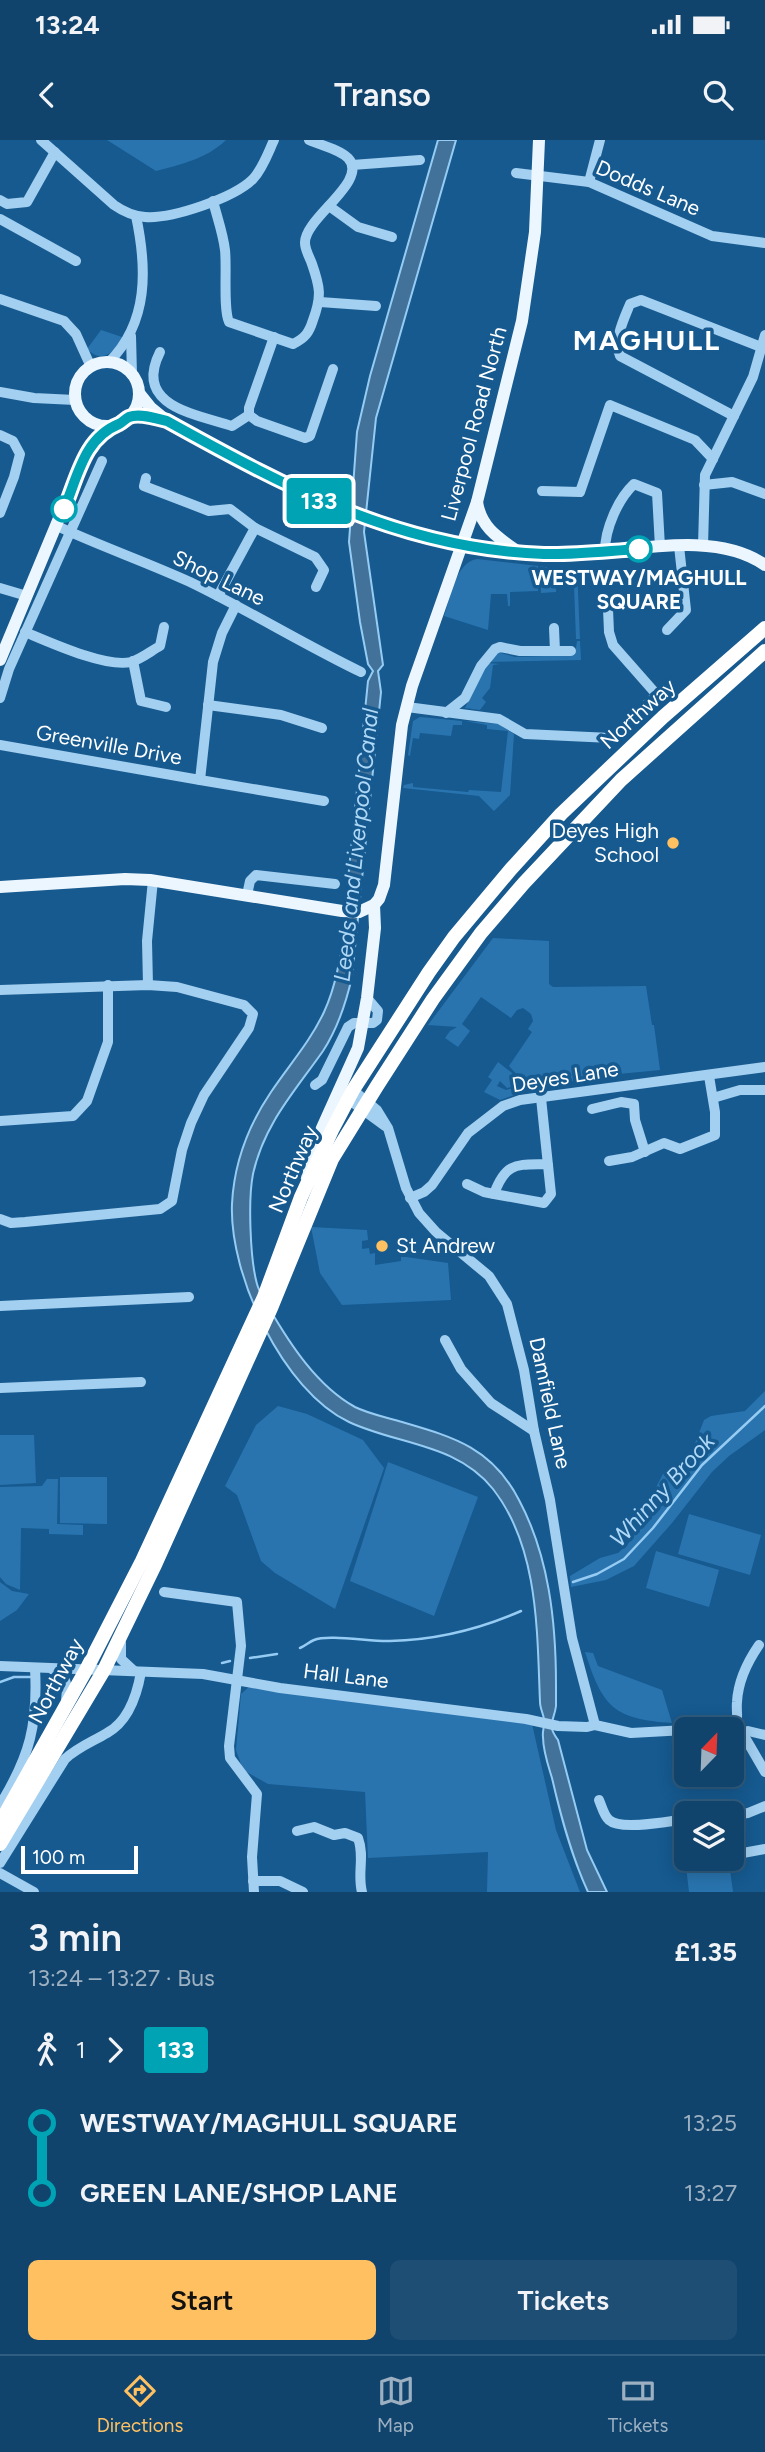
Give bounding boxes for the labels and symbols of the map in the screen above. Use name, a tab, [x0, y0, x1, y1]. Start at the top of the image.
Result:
street label: Dodds Lane	[592, 154, 704, 221]
district label: MAGHULL	[573, 323, 721, 357]
street label: Liverpool Road North	[436, 324, 512, 524]
line badge: 133	[279, 478, 359, 524]
unlabelled marker	[51, 496, 77, 522]
marker: WESTWAY/MAGHULL SQUARE	[626, 536, 652, 562]
street label: Shop Lane	[169, 545, 269, 611]
place label: WESTWAY/MAGHULL SQUARE	[531, 565, 747, 614]
street label: Northway	[595, 673, 681, 754]
water label: Leeds and Liverpool Canal	[328, 706, 384, 983]
street label: Greenville Drive	[34, 719, 184, 770]
place label: Deyes High School	[551, 818, 659, 867]
marker: Deyes High School	[665, 835, 681, 851]
street label: Deyes Lane	[510, 1056, 620, 1097]
street label: Northway	[263, 1121, 322, 1216]
place label: St Andrew	[396, 1233, 496, 1258]
marker: St Andrew	[374, 1238, 390, 1254]
street label: Damfield Lane	[524, 1335, 577, 1471]
water label: Whinny Brook	[604, 1427, 721, 1553]
street label: Northway	[23, 1634, 88, 1728]
street label: Hall Lane	[302, 1658, 390, 1693]
north arrow	[674, 1717, 744, 1787]
scale bar	[21, 1843, 138, 1875]

